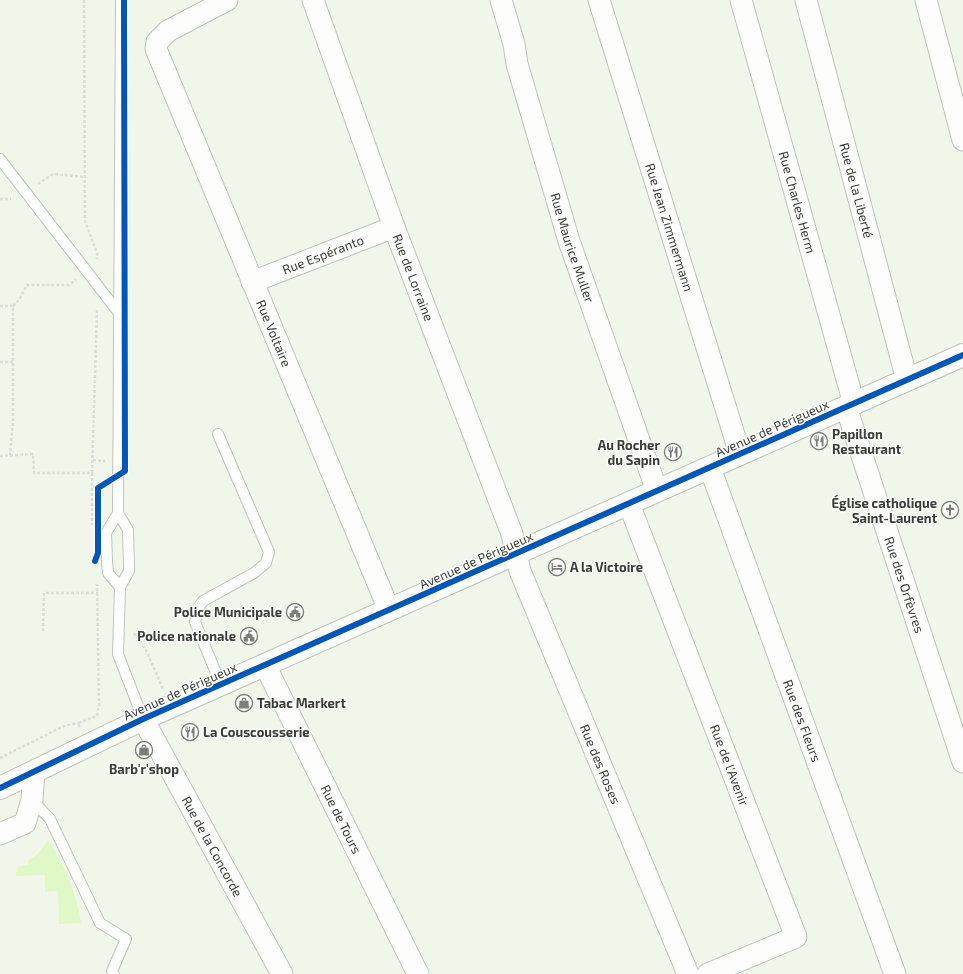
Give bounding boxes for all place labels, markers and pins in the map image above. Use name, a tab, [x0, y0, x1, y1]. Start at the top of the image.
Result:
place label: Papillon Restaurant	[832, 426, 902, 457]
restaurant icon: Papillon Restaurant	[809, 431, 829, 451]
place label: Au Rocher du Sapin	[598, 437, 660, 468]
restaurant icon: Au Rocher du Sapin	[663, 442, 683, 462]
place label: Église catholique Saint-Laurent	[832, 494, 938, 526]
church icon: Église catholique Saint-Laurent	[940, 500, 960, 520]
hotel icon: A la Victoire	[547, 557, 567, 577]
place label: A la Victoire	[570, 559, 643, 575]
public building icon: Police Municipale	[285, 602, 305, 622]
place label: Police Municipale	[174, 604, 282, 620]
public building icon: Police nationale	[239, 626, 259, 646]
place label: Police nationale	[137, 628, 236, 644]
shop icon: Tabac Markert	[234, 693, 254, 713]
place label: Tabac Markert	[257, 695, 346, 711]
restaurant icon: La Couscousserie	[180, 722, 200, 742]
place label: La Couscousserie	[203, 724, 310, 740]
shop icon: Barb'r'shop	[134, 740, 154, 760]
place label: Barb'r'shop	[109, 761, 179, 777]

